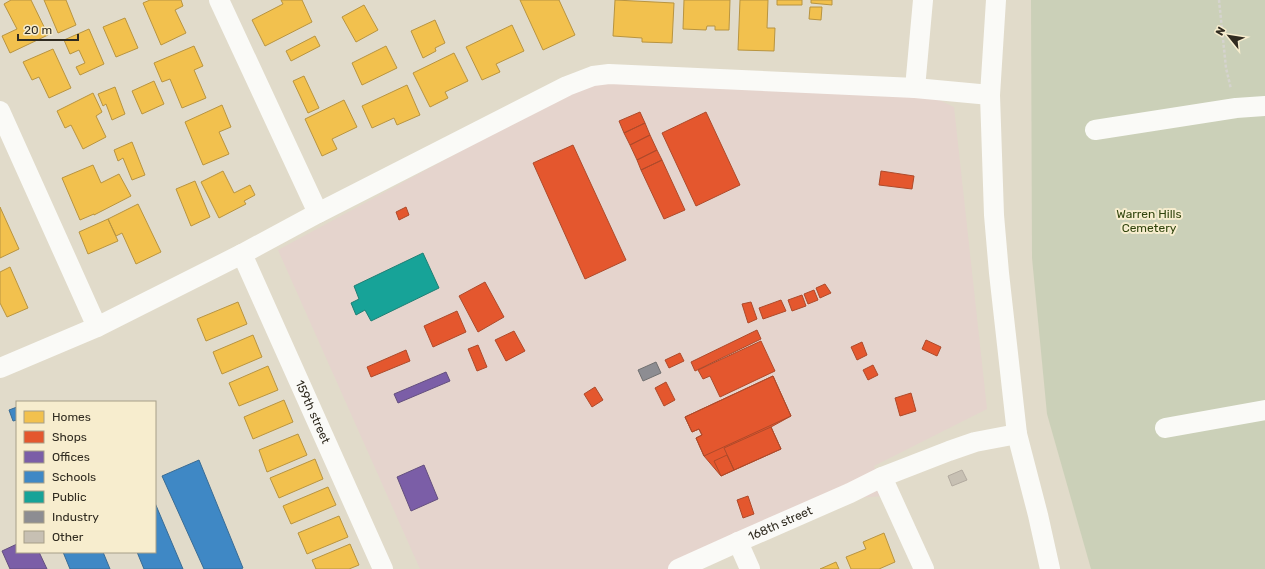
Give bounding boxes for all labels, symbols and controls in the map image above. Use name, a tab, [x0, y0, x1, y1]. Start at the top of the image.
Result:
scale bar	[18, 16, 78, 42]
north arrow	[1209, 16, 1249, 56]
text: 20 m	[24, 23, 52, 37]
text: N	[1213, 25, 1228, 38]
park label: Warren Hills Cemetery	[1116, 207, 1182, 235]
street label: 159th street	[292, 378, 333, 446]
legend	[16, 401, 156, 553]
text: Homes	[52, 410, 91, 424]
text: Shops	[52, 430, 87, 444]
text: Offices	[52, 450, 90, 464]
text: Schools	[52, 470, 96, 484]
text: Public	[52, 490, 87, 504]
street label: 168th street	[746, 503, 815, 544]
text: Industry	[52, 510, 99, 524]
text: Other	[52, 530, 84, 544]

